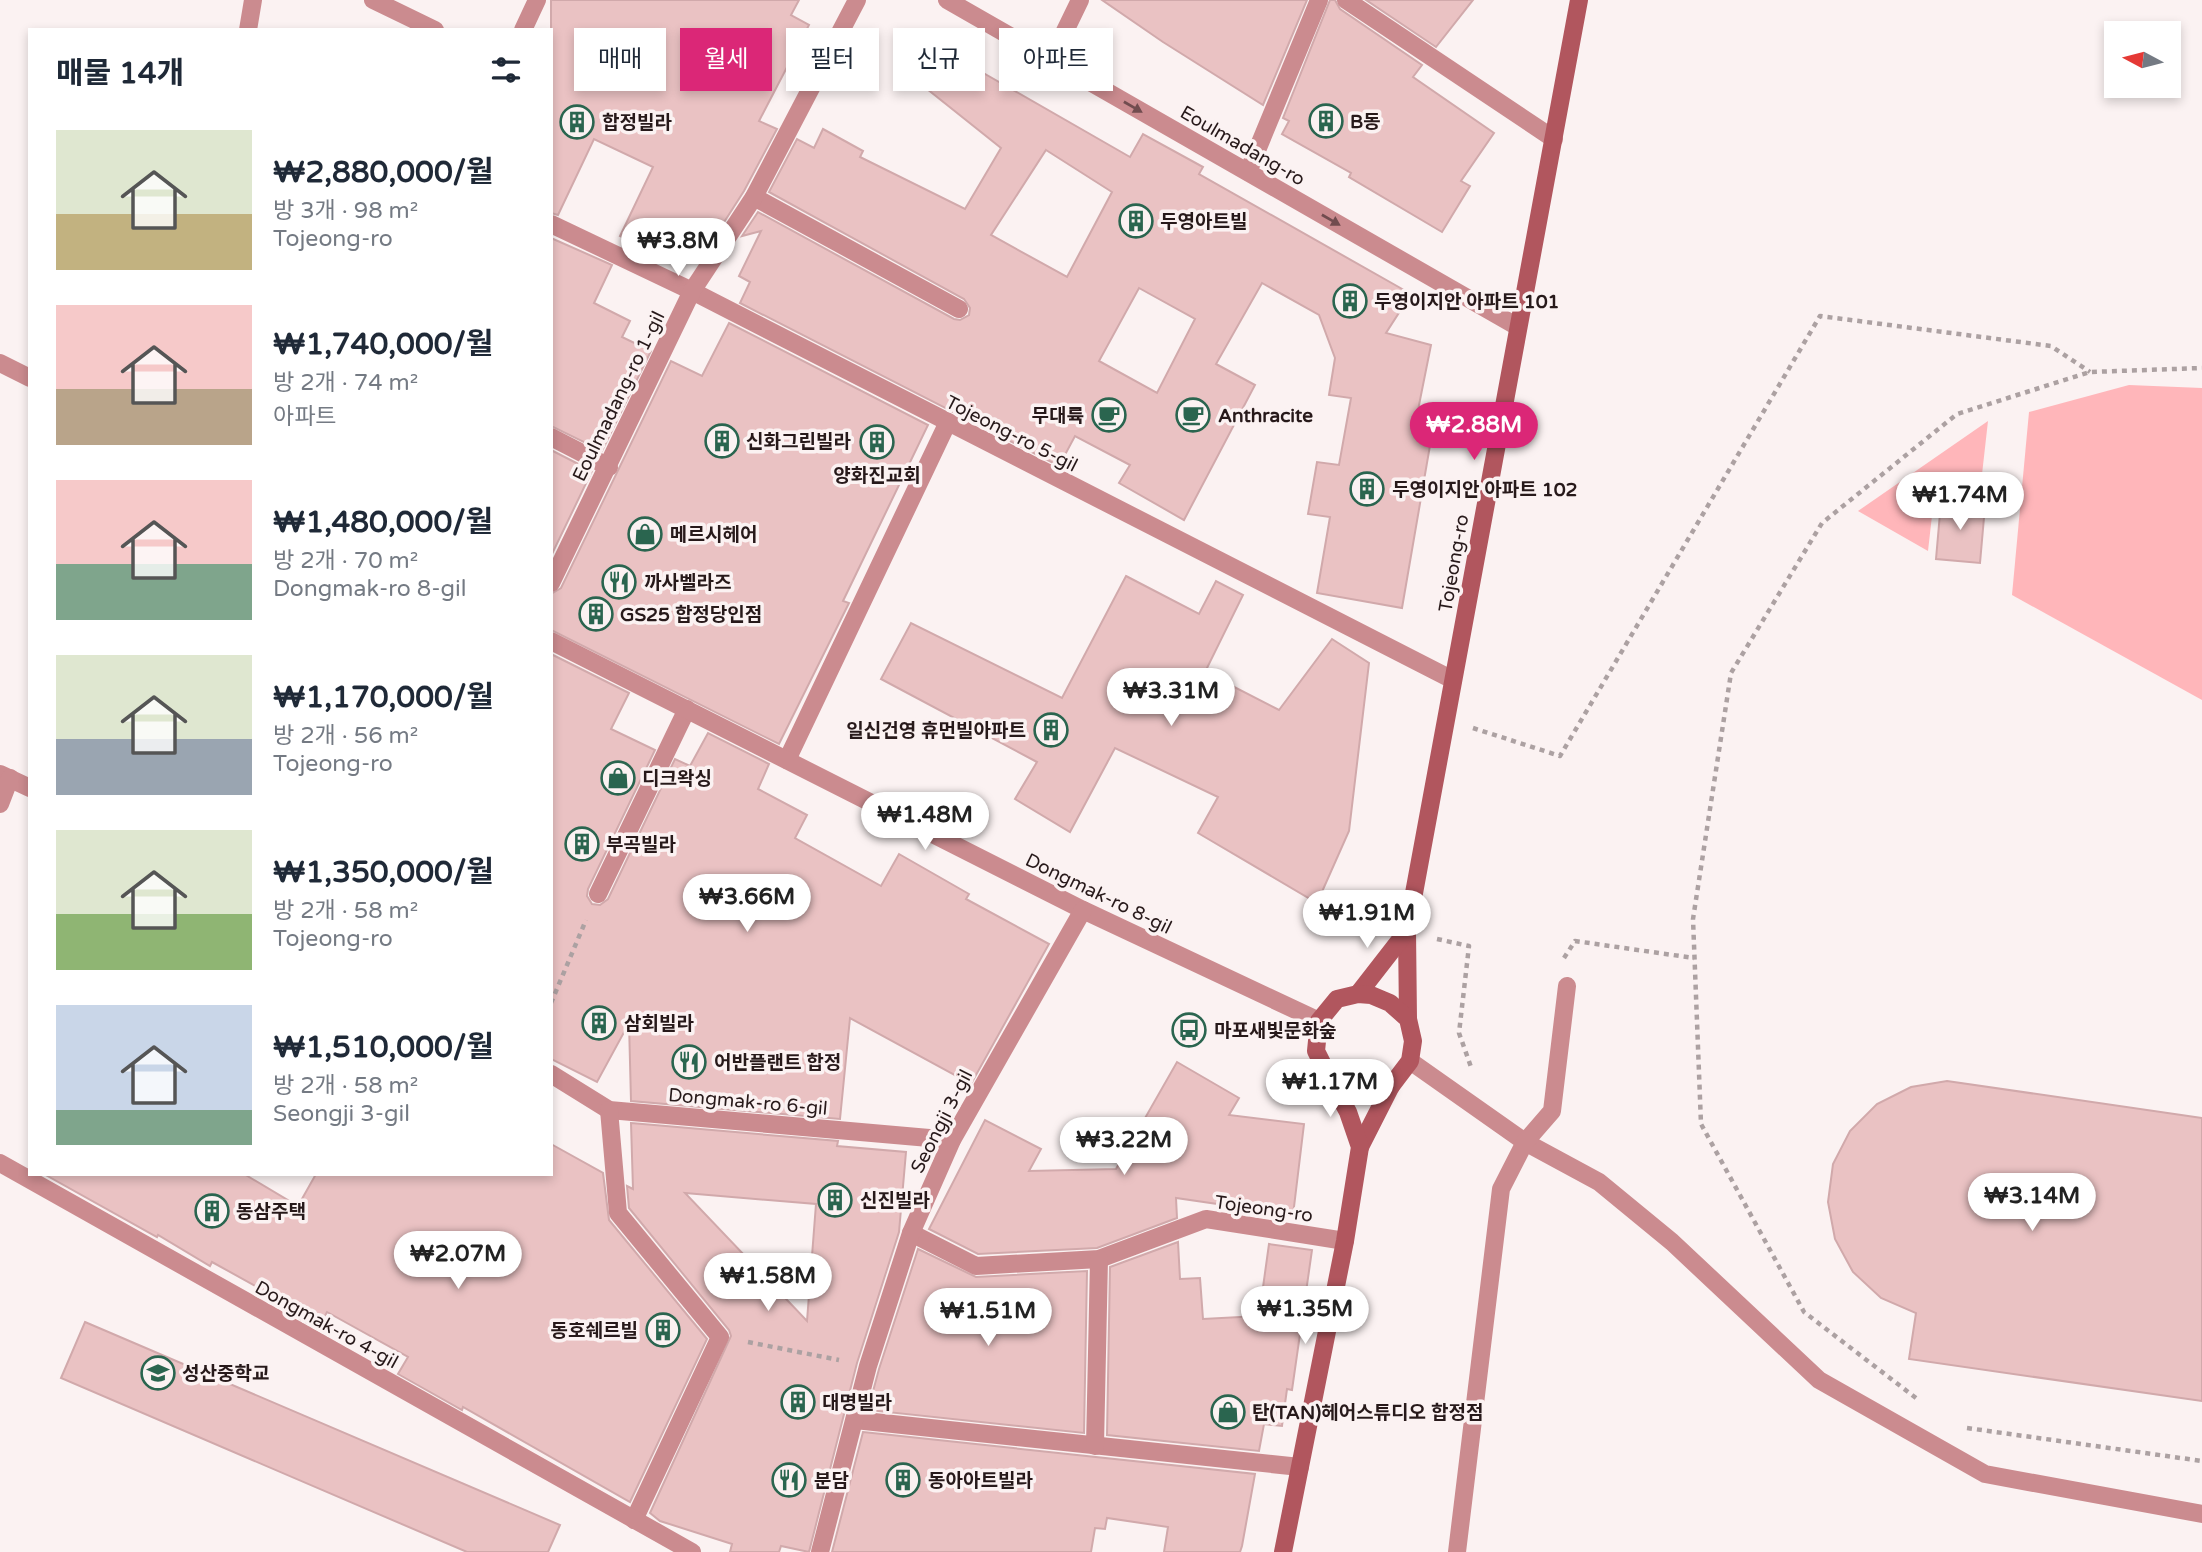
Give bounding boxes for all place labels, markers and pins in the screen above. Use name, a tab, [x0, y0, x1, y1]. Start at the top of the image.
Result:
building icon: B동	[1307, 102, 1345, 140]
building icon: 합정빌라	[558, 103, 596, 141]
place label: B동	[1350, 111, 1381, 133]
place label: 합정빌라	[602, 112, 672, 134]
building icon: 두영아트빌	[1117, 202, 1155, 240]
place label: 두영아트빌	[1160, 211, 1247, 233]
pin: ₩3.8M	[629, 218, 727, 278]
building icon: 두영이지안 아파트 101	[1331, 282, 1369, 320]
place label: 두영이지안 아파트 101	[1374, 291, 1560, 313]
cafe icon: 무대륙	[1090, 396, 1128, 434]
cafe icon: Anthracite	[1174, 396, 1212, 434]
pin: ₩2.88M	[1417, 402, 1531, 462]
place label: 무대륙	[1032, 405, 1084, 427]
place label: Anthracite	[1218, 405, 1313, 427]
building icon: 신화그린빌라	[703, 422, 741, 460]
building icon: 양화진교회	[858, 423, 896, 461]
place label: 신화그린빌라	[746, 431, 851, 453]
place label: 양화진교회	[833, 465, 921, 487]
building icon: 두영이지안 아파트 102	[1348, 470, 1386, 508]
pin: ₩1.74M	[1903, 472, 2017, 532]
place label: 두영이지안 아파트 102	[1392, 479, 1578, 501]
shop icon: 메르시헤어	[626, 515, 664, 553]
place label: 메르시헤어	[670, 524, 757, 546]
restaurant icon: 까사벨라즈	[600, 563, 638, 601]
place label: 까사벨라즈	[644, 572, 731, 594]
building icon: GS25 합정당인점	[577, 595, 615, 633]
place label: GS25 합정당인점	[620, 604, 762, 626]
pin: ₩3.31M	[1114, 668, 1228, 728]
building icon: 일신건영 휴먼빌아파트	[1032, 711, 1070, 749]
place label: 일신건영 휴먼빌아파트	[846, 720, 1026, 742]
shop icon: 디크왁싱	[599, 759, 637, 797]
place label: 디크왁싱	[642, 768, 712, 790]
pin: ₩1.48M	[868, 792, 982, 852]
building icon: 부곡빌라	[563, 825, 601, 863]
place label: 부곡빌라	[606, 834, 676, 856]
pin: ₩3.66M	[690, 874, 804, 934]
pin: ₩1.91M	[1310, 890, 1424, 950]
building icon: 삼회빌라	[580, 1004, 618, 1042]
bus stop icon: 마포새빛문화숲	[1170, 1011, 1208, 1049]
place label: 삼회빌라	[624, 1013, 694, 1035]
place label: 마포새빛문화숲	[1214, 1020, 1336, 1042]
restaurant icon: 어반플랜트 합정	[670, 1043, 708, 1081]
place label: 어반플랜트 합정	[714, 1052, 841, 1074]
pin: ₩1.17M	[1273, 1060, 1387, 1119]
pin: ₩3.22M	[1067, 1118, 1181, 1177]
pin: ₩3.14M	[1975, 1174, 2089, 1233]
building icon: 신진빌라	[816, 1181, 854, 1219]
place label: 신진빌라	[860, 1190, 930, 1212]
building icon: 동삼주택	[193, 1192, 231, 1230]
place label: 동삼주택	[236, 1201, 306, 1223]
pin: ₩2.07M	[401, 1232, 515, 1291]
pin: ₩1.58M	[711, 1254, 825, 1313]
pin: ₩1.35M	[1248, 1286, 1362, 1346]
pin: ₩1.51M	[931, 1288, 1045, 1348]
building icon: 동호쉐르빌	[644, 1311, 682, 1349]
place label: 동호쉐르빌	[551, 1320, 638, 1342]
school or university icon: 성산중학교	[139, 1354, 177, 1392]
place label: 성산중학교	[182, 1363, 269, 1385]
building icon: 대명빌라	[779, 1383, 817, 1421]
place label: 대명빌라	[822, 1392, 892, 1414]
shop icon: 탄(TAN)헤어스튜디오 합정점	[1209, 1393, 1247, 1431]
place label: 탄(TAN)헤어스튜디오 합정점	[1252, 1402, 1483, 1424]
restaurant icon: 분담	[770, 1461, 808, 1499]
building icon: 동아아트빌라	[884, 1461, 922, 1499]
place label: 분담	[814, 1470, 849, 1492]
place label: 동아아트빌라	[928, 1470, 1033, 1492]

